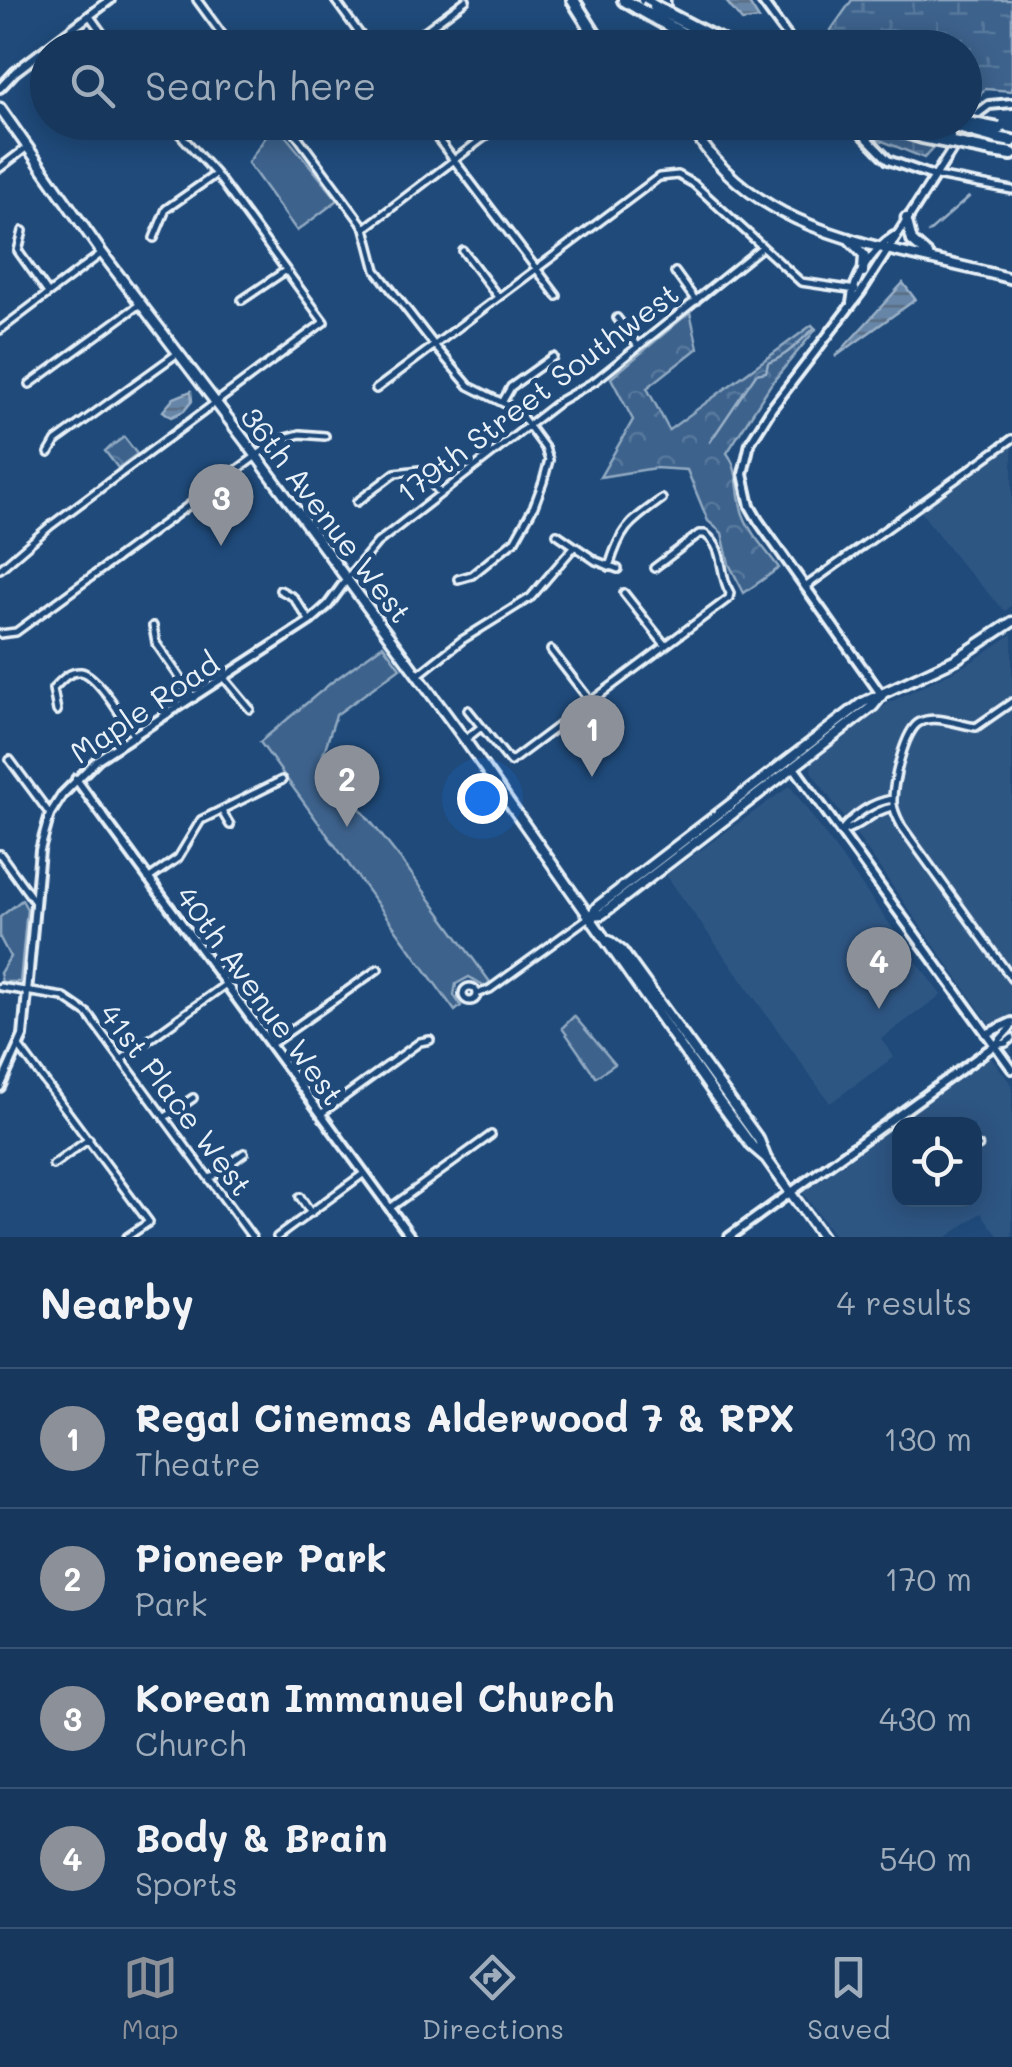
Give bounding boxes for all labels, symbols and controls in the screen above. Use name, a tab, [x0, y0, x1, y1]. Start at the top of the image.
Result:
search box	[30, 30, 982, 140]
icon: search	[65, 58, 120, 113]
text: Search here	[145, 60, 376, 110]
street label: 179th Street Southwest	[388, 273, 686, 511]
street label: 36th Avenue West	[232, 398, 422, 630]
pin: 3	[188, 464, 254, 546]
street label: Maple Road	[62, 642, 226, 772]
pin: 1	[560, 694, 624, 777]
pin: 2	[314, 744, 380, 827]
your location	[457, 773, 508, 824]
street label: 40th Avenue West	[168, 877, 354, 1113]
pin: 4	[846, 926, 912, 1009]
street label: 41st Place West	[91, 995, 263, 1203]
map controls	[892, 1117, 982, 1207]
button: locate	[892, 1117, 982, 1207]
text: Nearby	[40, 1275, 194, 1330]
text: 4 results	[836, 1281, 972, 1323]
text: Regal Cinemas Alderwood 7 & RPX	[135, 1392, 795, 1442]
text: 1	[65, 1417, 80, 1459]
text: 130 m	[883, 1417, 972, 1459]
text: Theatre	[135, 1442, 261, 1484]
text: Pioneer Park	[135, 1532, 387, 1582]
text: 2	[64, 1557, 81, 1599]
text: 170 m	[884, 1557, 972, 1599]
text: Park	[135, 1582, 208, 1624]
text: Korean Immanuel Church	[135, 1672, 614, 1722]
text: 3	[63, 1697, 82, 1739]
text: 430 m	[879, 1697, 972, 1739]
text: Church	[135, 1722, 246, 1764]
text: Body & Brain	[135, 1812, 388, 1862]
text: 4	[62, 1837, 83, 1879]
text: 540 m	[879, 1837, 972, 1879]
text: Sports	[135, 1862, 237, 1904]
tab: Map	[122, 1950, 179, 2046]
tab: Directions	[422, 1950, 564, 2046]
tab: Saved	[807, 1950, 890, 2046]

